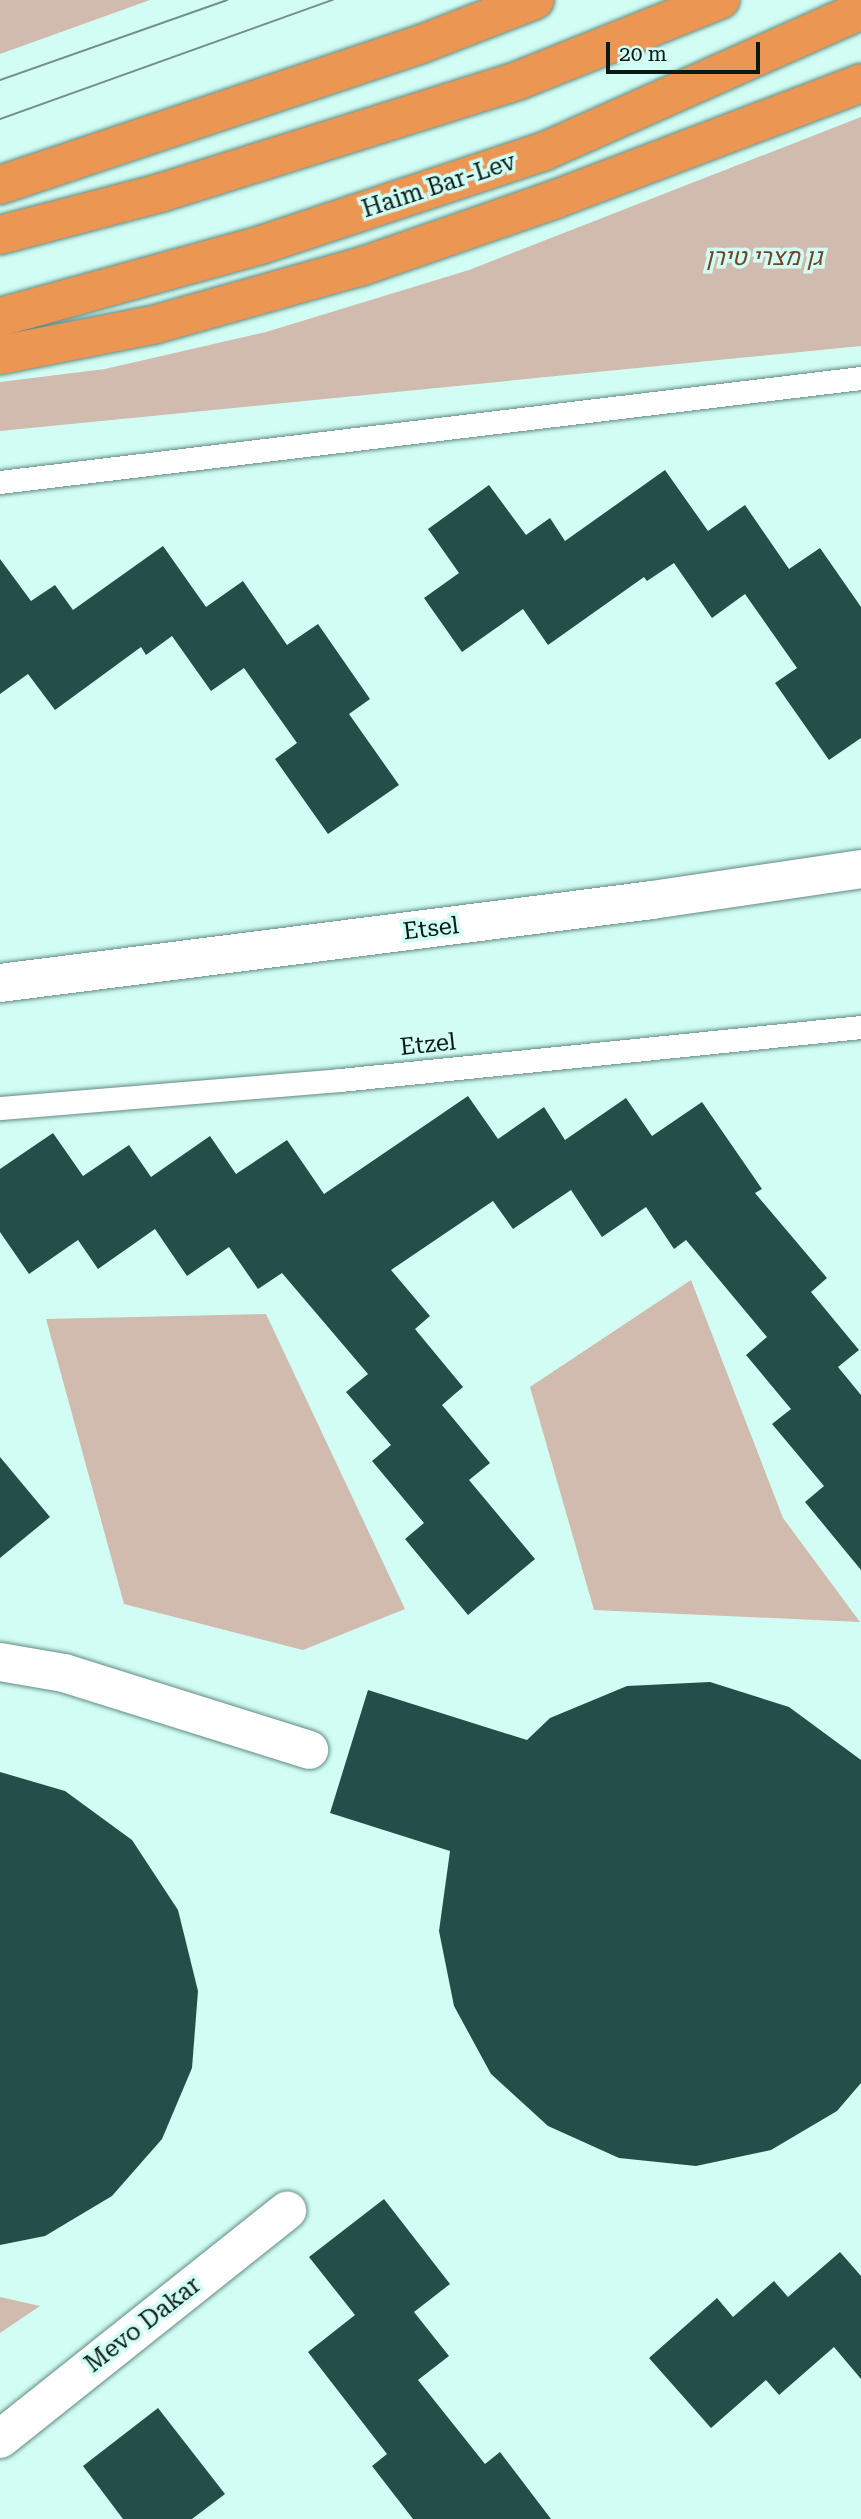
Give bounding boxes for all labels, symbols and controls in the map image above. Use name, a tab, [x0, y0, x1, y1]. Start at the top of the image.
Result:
scale bar	[609, 28, 763, 72]
text: 20 m	[619, 42, 667, 66]
street label: Haim Bar-Lev	[359, 148, 519, 224]
park label: גן מצרי טירן	[706, 244, 822, 272]
street label: Etsel	[401, 911, 461, 947]
street label: Etzel	[399, 1028, 457, 1062]
street label: Mevo Dakar	[80, 2271, 206, 2379]

